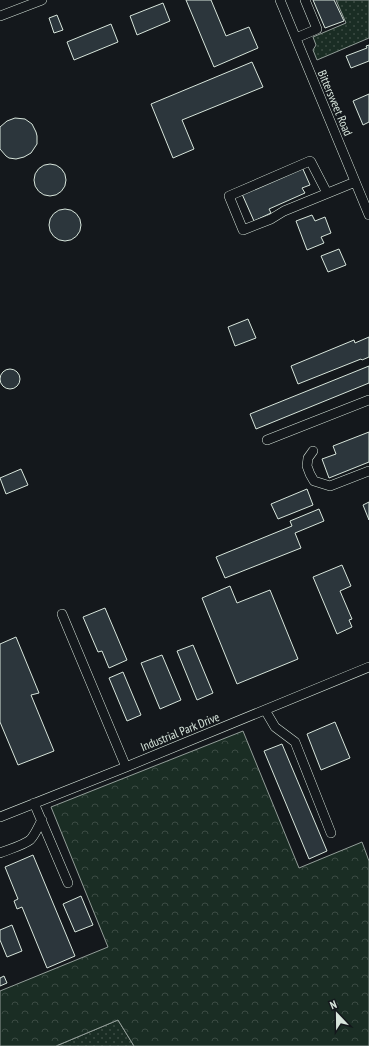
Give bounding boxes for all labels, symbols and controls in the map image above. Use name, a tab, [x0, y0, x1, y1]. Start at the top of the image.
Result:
street label: Bittersweet Road	[315, 68, 356, 138]
street label: Industrial Park Drive	[138, 709, 221, 754]
north arrow	[317, 994, 357, 1034]
text: N	[328, 997, 339, 1012]

